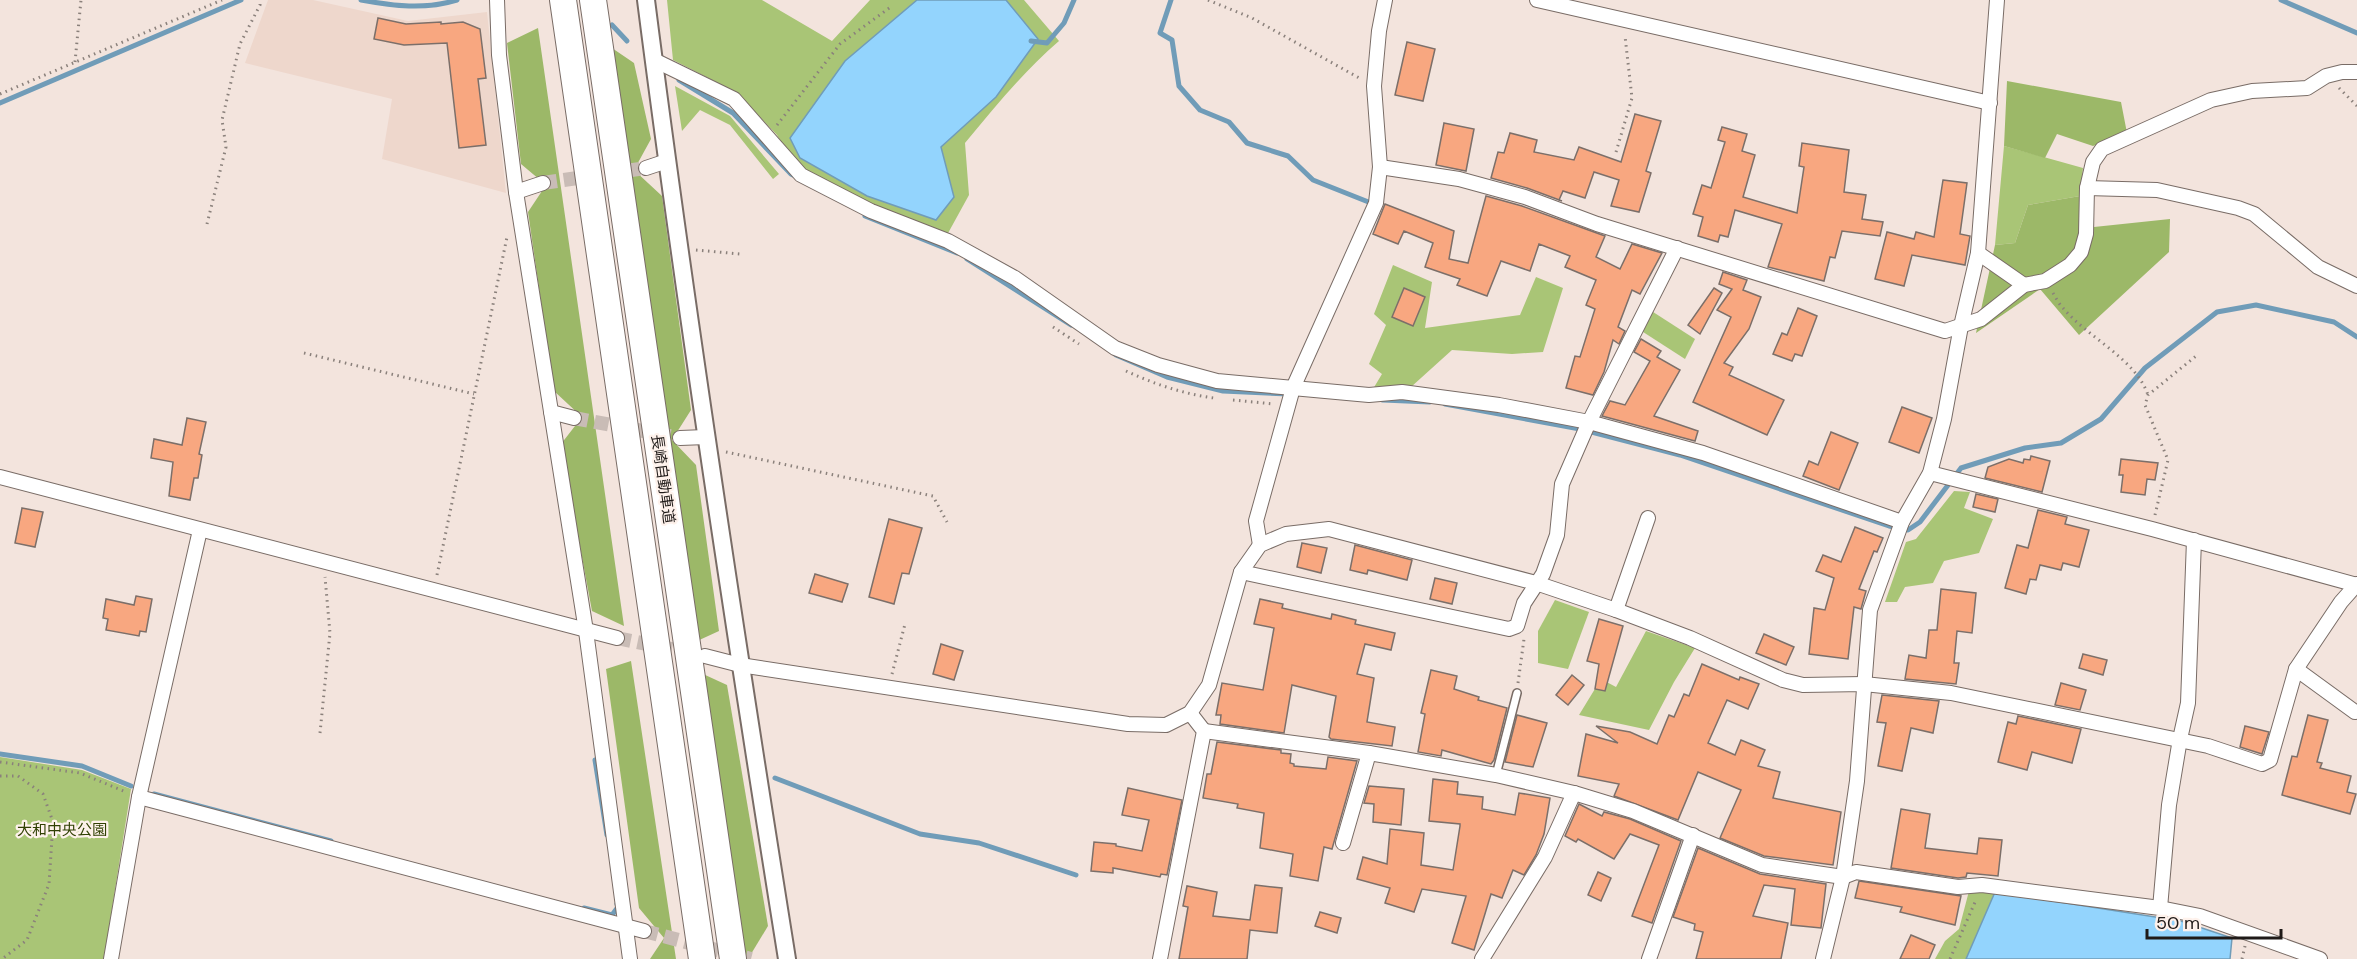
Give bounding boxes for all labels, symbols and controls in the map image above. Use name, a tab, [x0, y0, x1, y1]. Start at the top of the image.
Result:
street label: 長崎自動車道	[647, 433, 679, 525]
park label: 大和中央公園	[17, 820, 107, 840]
scale bar	[2147, 902, 2280, 940]
text: 50 m	[2156, 911, 2200, 935]

